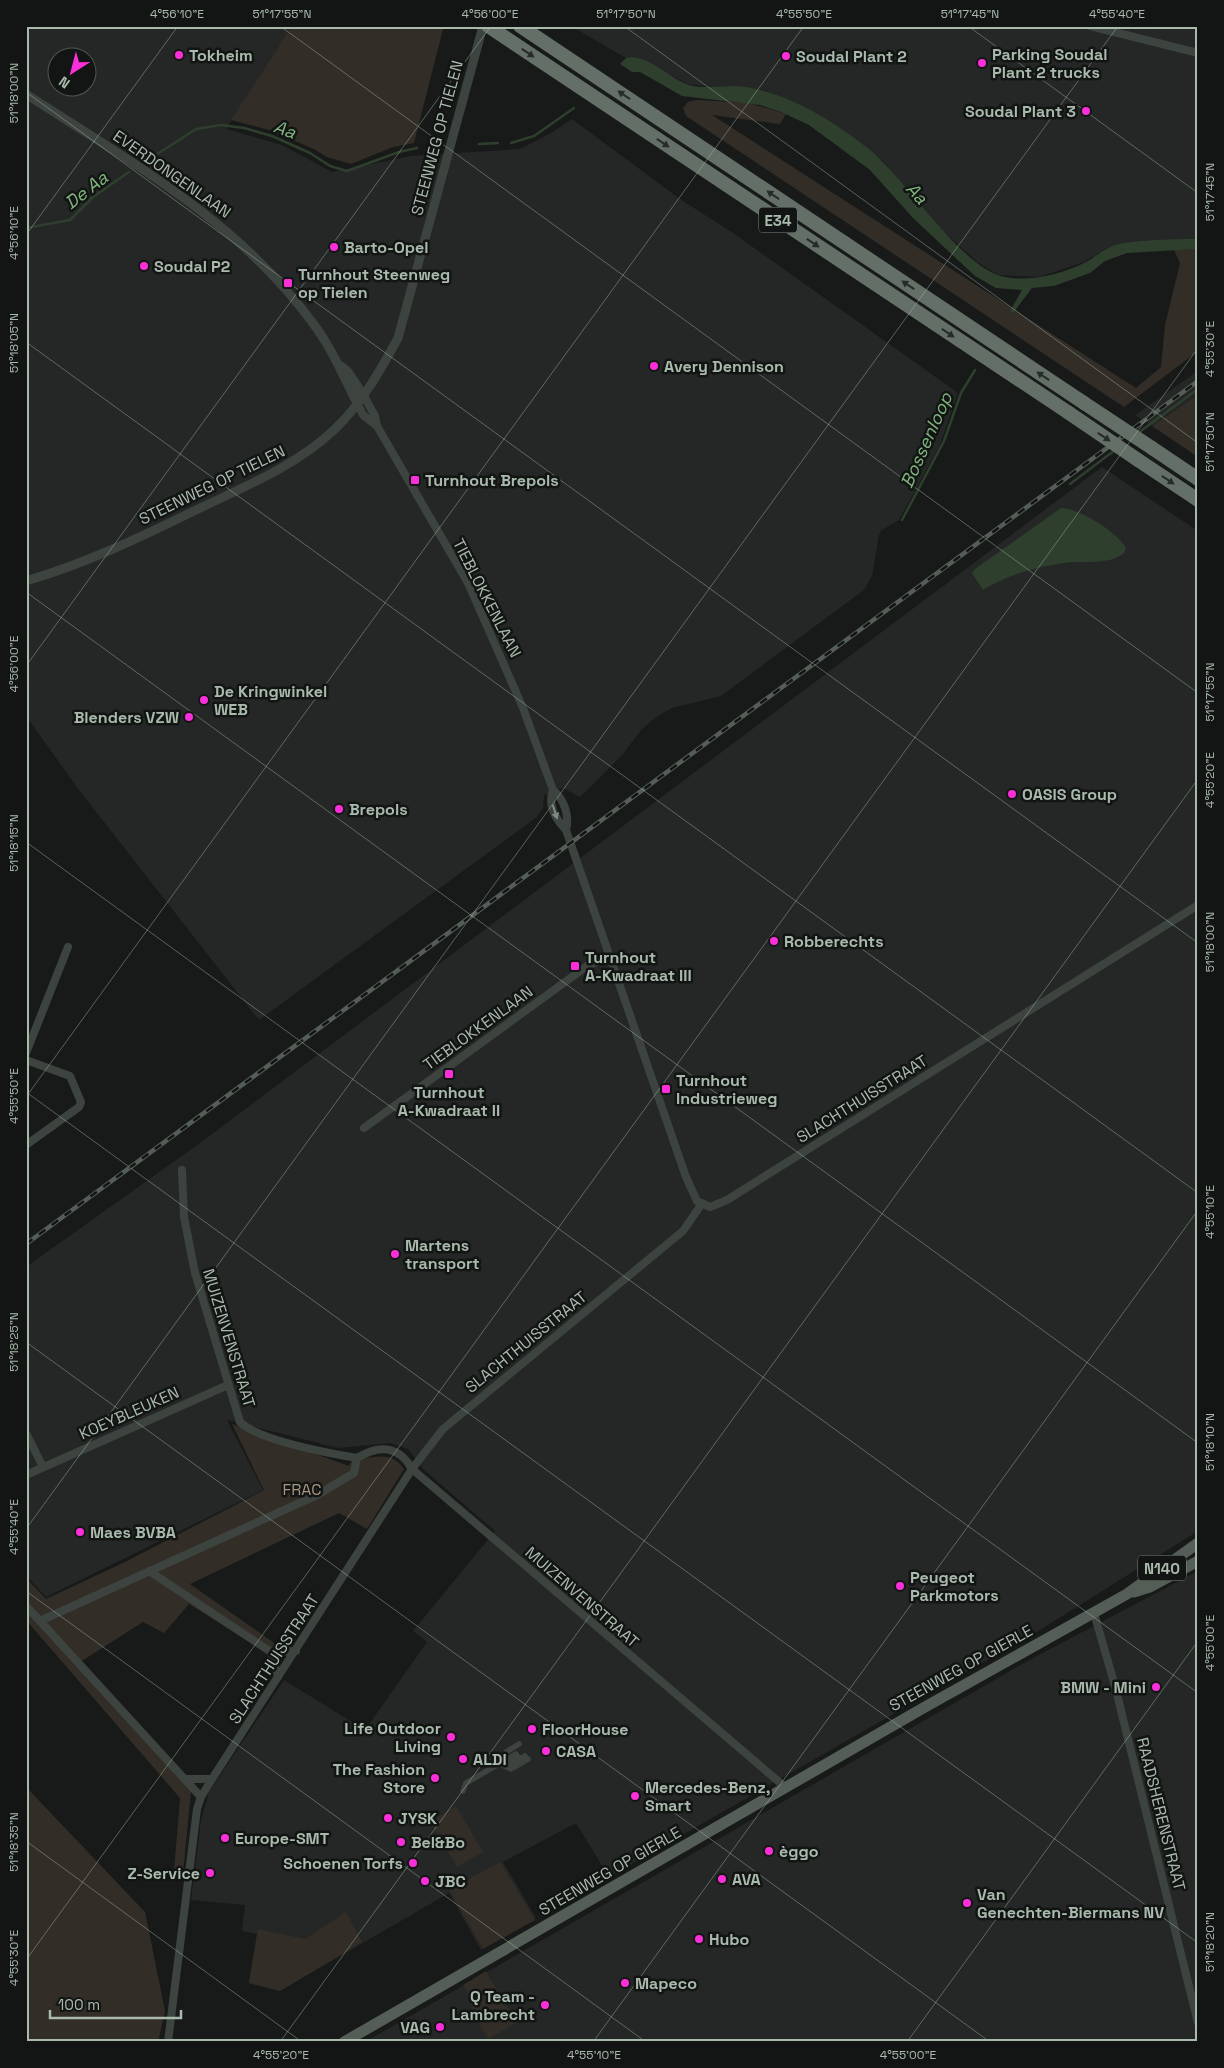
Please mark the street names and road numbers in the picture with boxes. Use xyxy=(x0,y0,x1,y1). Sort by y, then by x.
street label: STEENWEG OP TIELEN xyxy=(406,58,468,218)
street label: EVERDONGENLAAN xyxy=(109,125,235,223)
road number: E34 xyxy=(759,208,797,232)
street label: STEENWEG OP TIELEN xyxy=(136,441,288,529)
street label: TIEBLOKKENLAAN xyxy=(448,535,526,661)
street label: TIEBLOKKENLAAN xyxy=(419,981,537,1075)
street label: SLACHTHUISSTRAAT xyxy=(793,1050,931,1148)
street label: MUIZENVENSTRAAT xyxy=(198,1266,260,1410)
street label: SLACHTHUISSTRAAT xyxy=(461,1286,591,1398)
street label: KOEYBLEUKEN xyxy=(76,1382,182,1444)
street label: MUIZENVENSTRAAT xyxy=(521,1542,643,1652)
road number: N140 xyxy=(1138,1556,1186,1580)
street label: SLACHTHUISSTRAAT xyxy=(224,1590,324,1728)
street label: STEENWEG OP GIERLE xyxy=(886,1620,1036,1716)
street label: RAADSHERENSTRAAT xyxy=(1132,1735,1190,1893)
street label: STEENWEG OP GIERLE xyxy=(535,1822,685,1920)

